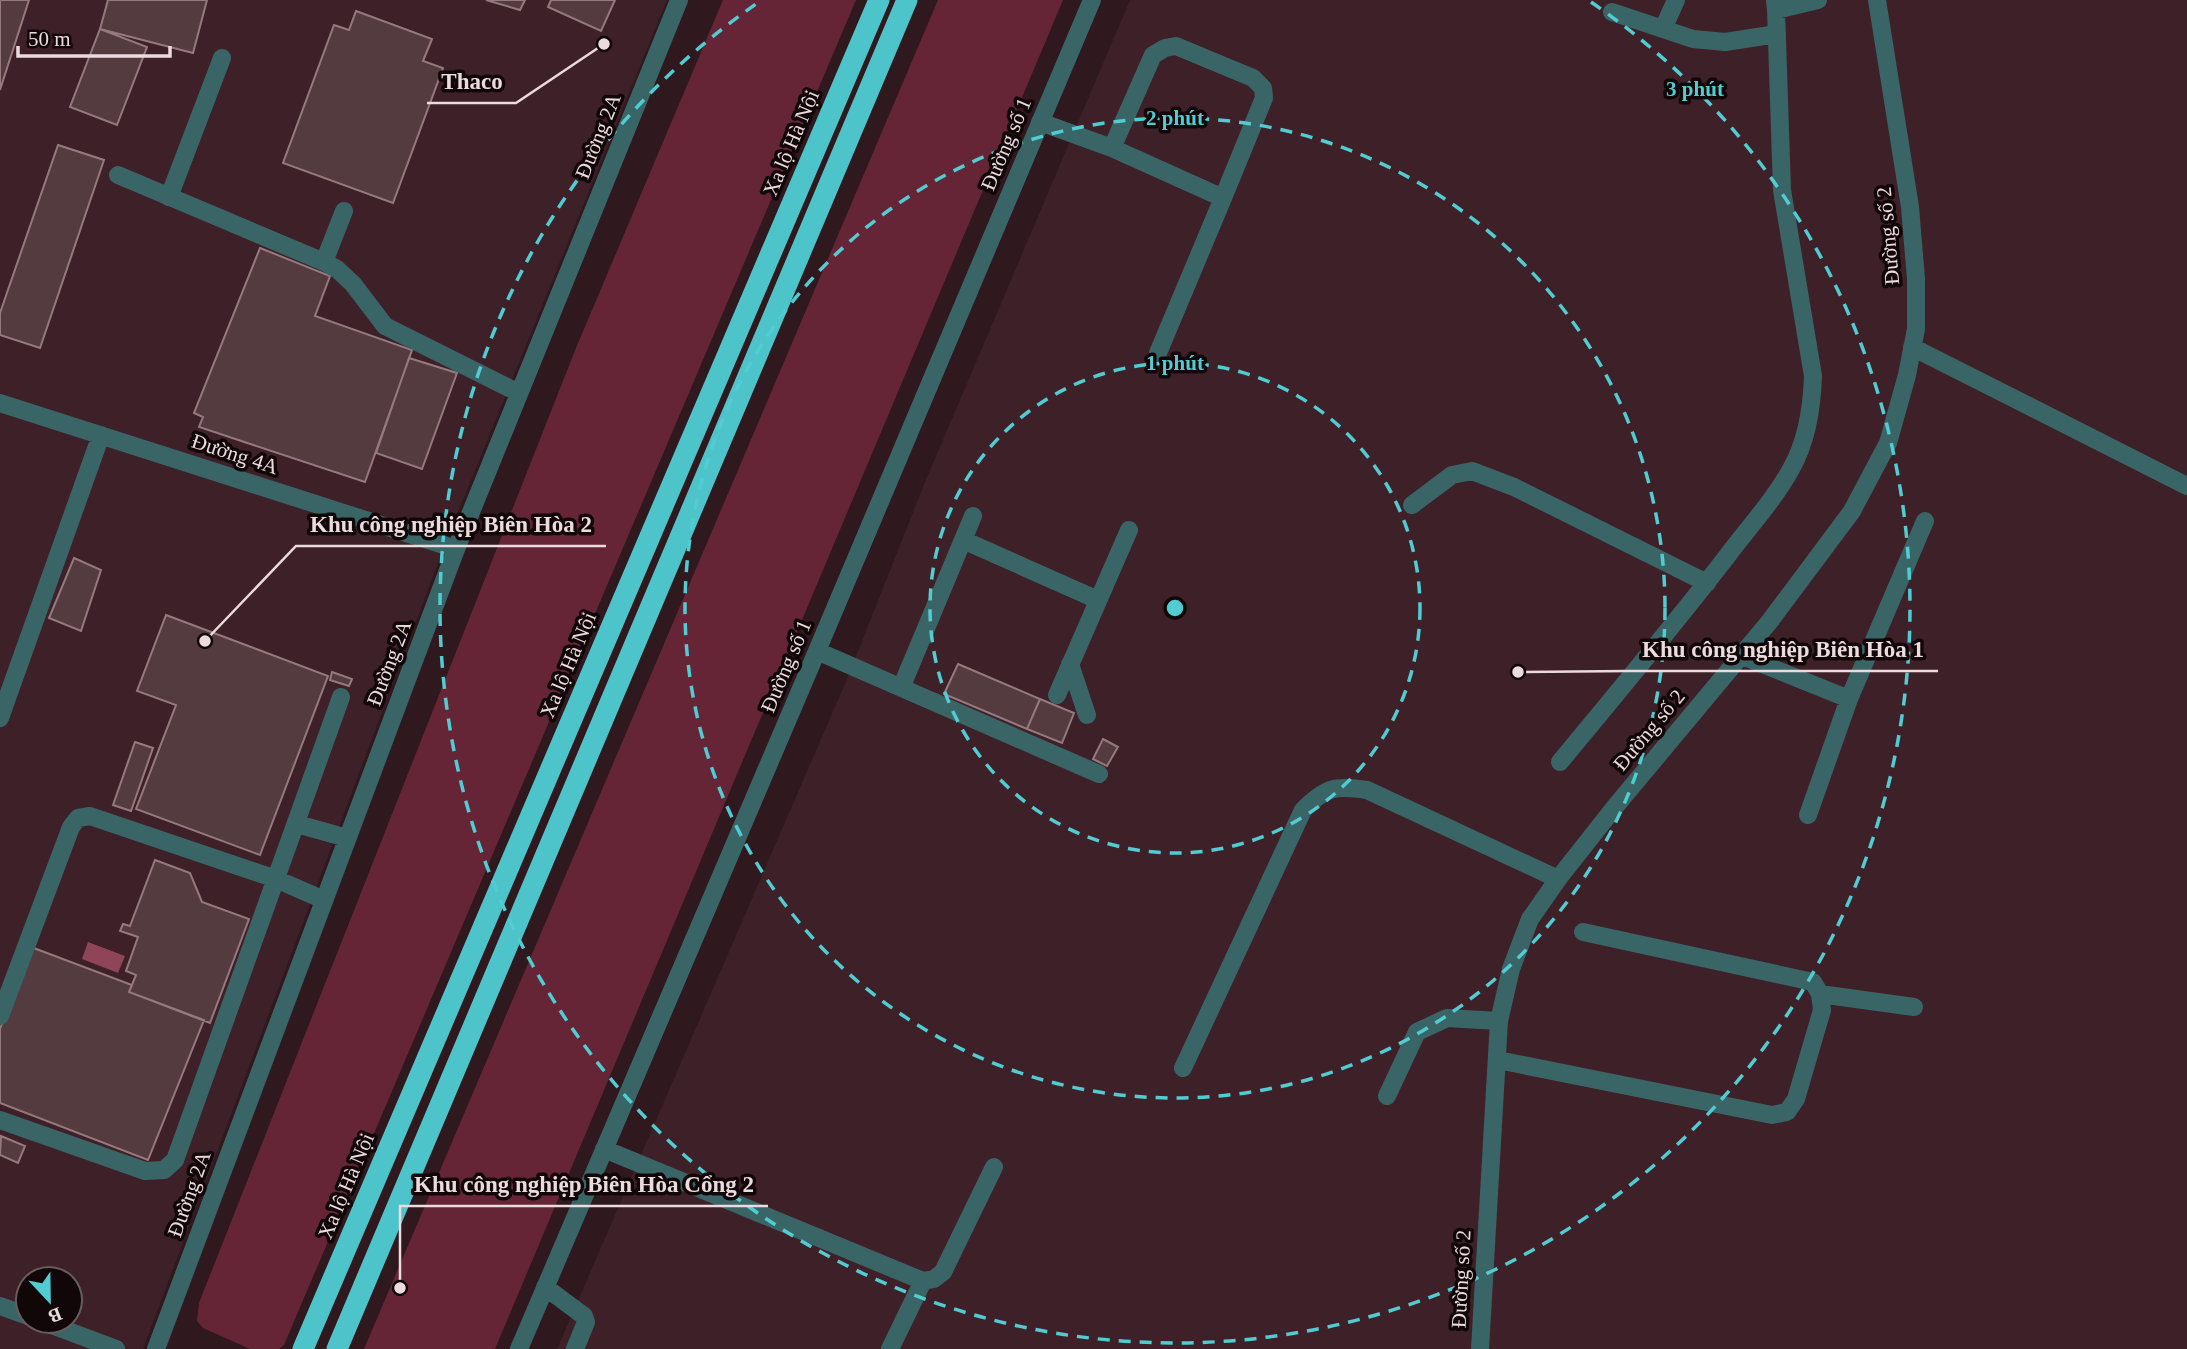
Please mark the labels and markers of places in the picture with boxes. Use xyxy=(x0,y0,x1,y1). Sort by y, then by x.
callout: Thaco xyxy=(427,59,516,103)
callout: Khu công nghiệp Biên Hòa 2 xyxy=(296,502,606,546)
centre of rings xyxy=(1163,596,1187,620)
callout: Khu công nghiệp Biên Hòa 1 xyxy=(1628,627,1938,671)
callout: Khu công nghiệp Biên Hòa Cổng 2 xyxy=(400,1162,768,1206)

